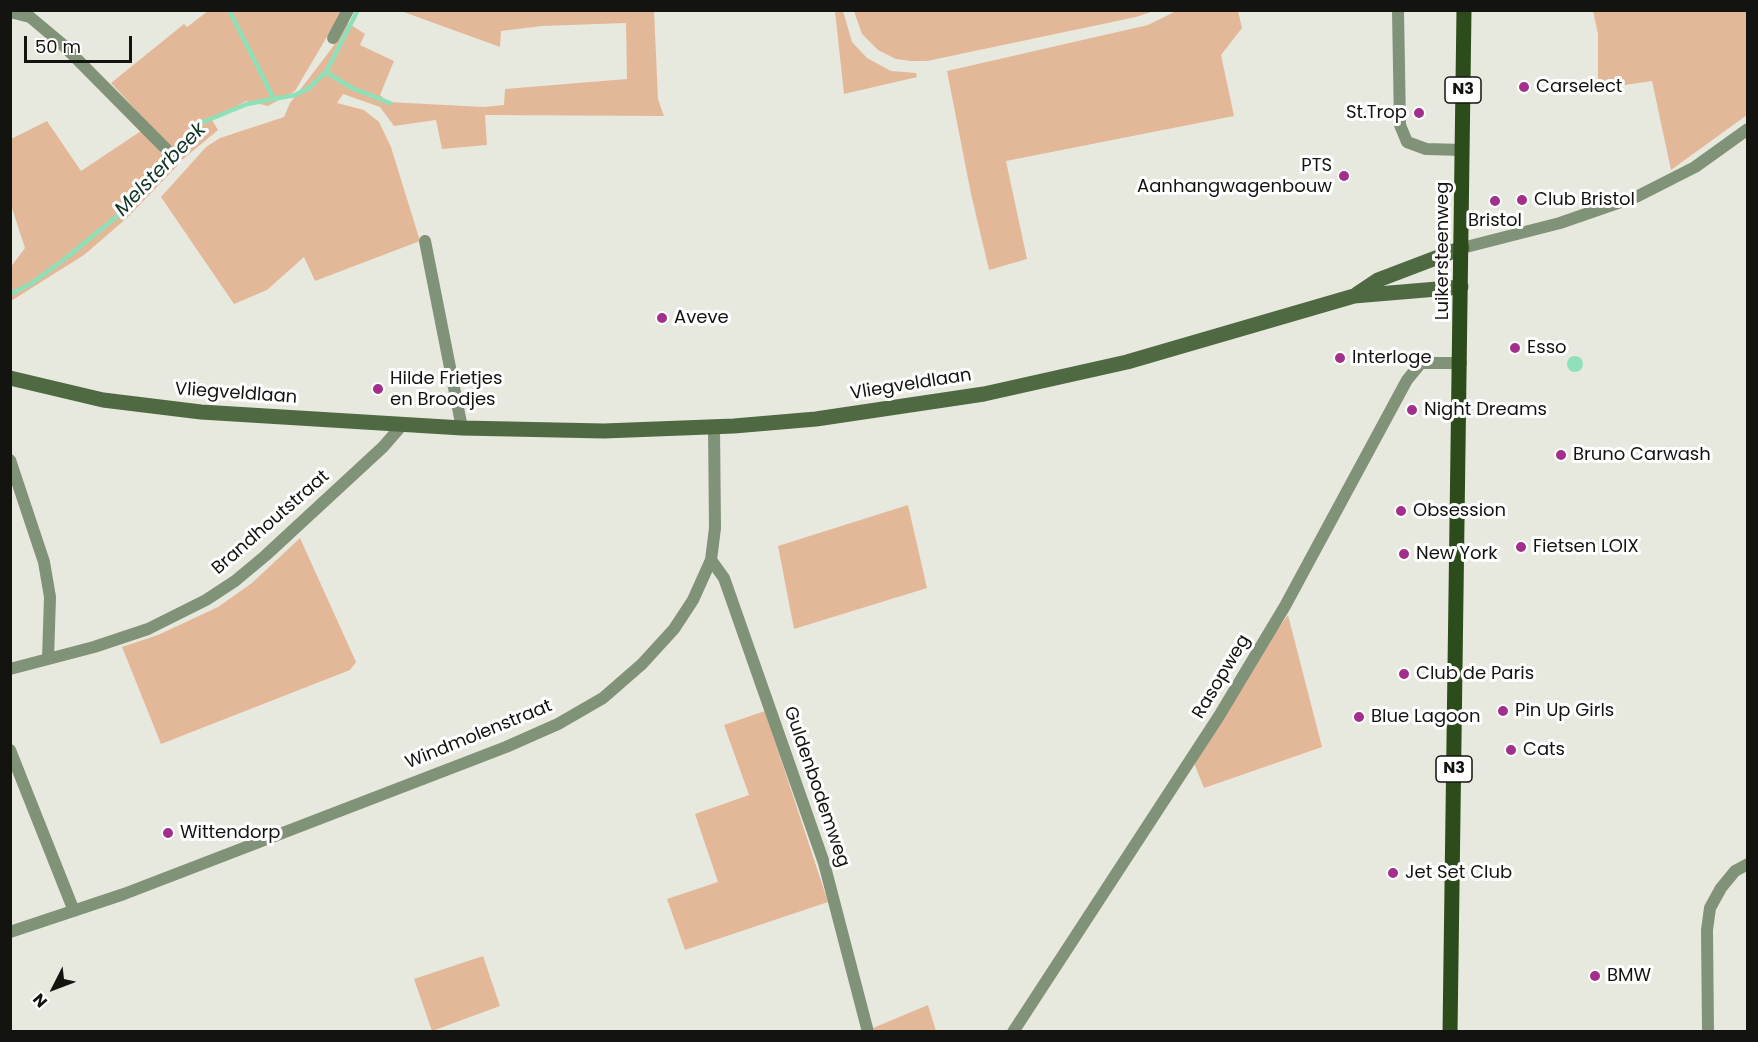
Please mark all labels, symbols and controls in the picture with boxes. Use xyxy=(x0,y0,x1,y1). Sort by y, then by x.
scale bar xyxy=(27,24,135,62)
text: 50 m xyxy=(35,34,81,59)
place label: Carselect xyxy=(1536,76,1622,98)
road number: N3 xyxy=(1445,77,1481,103)
marker: Carselect xyxy=(1517,80,1531,94)
place label: St.Trop xyxy=(1346,102,1407,124)
marker: St.Trop xyxy=(1412,106,1426,120)
water label: Melsterbeek xyxy=(110,118,212,222)
place label: PTS Aanhangwagenbouw xyxy=(1137,155,1332,198)
marker: PTS Aanhangwagenbouw xyxy=(1337,169,1351,183)
street label: Luikersteenweg xyxy=(1432,182,1454,320)
place label: Club Bristol xyxy=(1534,189,1635,211)
marker: Club Bristol xyxy=(1515,193,1529,207)
marker: Bristol xyxy=(1488,194,1502,208)
place label: Bristol xyxy=(1468,210,1522,232)
place label: Aveve xyxy=(674,307,729,329)
marker: Aveve xyxy=(655,311,669,325)
place label: Esso xyxy=(1527,337,1567,359)
marker: Esso xyxy=(1508,341,1522,355)
place label: Interloge xyxy=(1352,347,1432,369)
marker: Interloge xyxy=(1333,351,1347,365)
street label: Vliegveldlaan xyxy=(849,365,973,405)
place label: Hilde Frietjes en Broodjes xyxy=(390,368,502,410)
street label: Vliegveldlaan xyxy=(174,379,298,409)
marker: Hilde Frietjes en Broodjes xyxy=(371,382,385,396)
place label: Night Dreams xyxy=(1424,399,1547,421)
marker: Night Dreams xyxy=(1405,403,1419,417)
place label: Bruno Carwash xyxy=(1573,444,1711,466)
marker: Bruno Carwash xyxy=(1554,448,1568,462)
street label: Brandhoutstraat xyxy=(208,466,334,580)
place label: Obsession xyxy=(1413,500,1506,522)
marker: Obsession xyxy=(1394,504,1408,518)
place label: Fietsen LOIX xyxy=(1533,536,1639,558)
marker: Fietsen LOIX xyxy=(1514,540,1528,554)
place label: New York xyxy=(1416,543,1497,565)
marker: New York xyxy=(1397,547,1411,561)
street label: Rasopweg xyxy=(1188,631,1256,723)
place label: Club de Paris xyxy=(1416,663,1534,685)
marker: Club de Paris xyxy=(1397,667,1411,681)
street label: Windmolenstraat xyxy=(402,696,556,774)
place label: Pin Up Girls xyxy=(1515,700,1614,722)
street label: Guldenbodemweg xyxy=(778,704,854,870)
marker: Pin Up Girls xyxy=(1496,704,1510,718)
place label: Blue Lagoon xyxy=(1371,706,1481,728)
marker: Blue Lagoon xyxy=(1352,710,1366,724)
place label: Cats xyxy=(1523,739,1565,761)
marker: Cats xyxy=(1504,743,1518,757)
road number: N3 xyxy=(1436,756,1472,782)
place label: Wittendorp xyxy=(180,822,280,844)
marker: Wittendorp xyxy=(161,826,175,840)
place label: Jet Set Club xyxy=(1405,862,1512,884)
marker: Jet Set Club xyxy=(1386,866,1400,880)
north arrow xyxy=(24,958,84,1018)
place label: BMW xyxy=(1607,965,1651,987)
marker: BMW xyxy=(1588,969,1602,983)
text: N xyxy=(28,988,53,1013)

